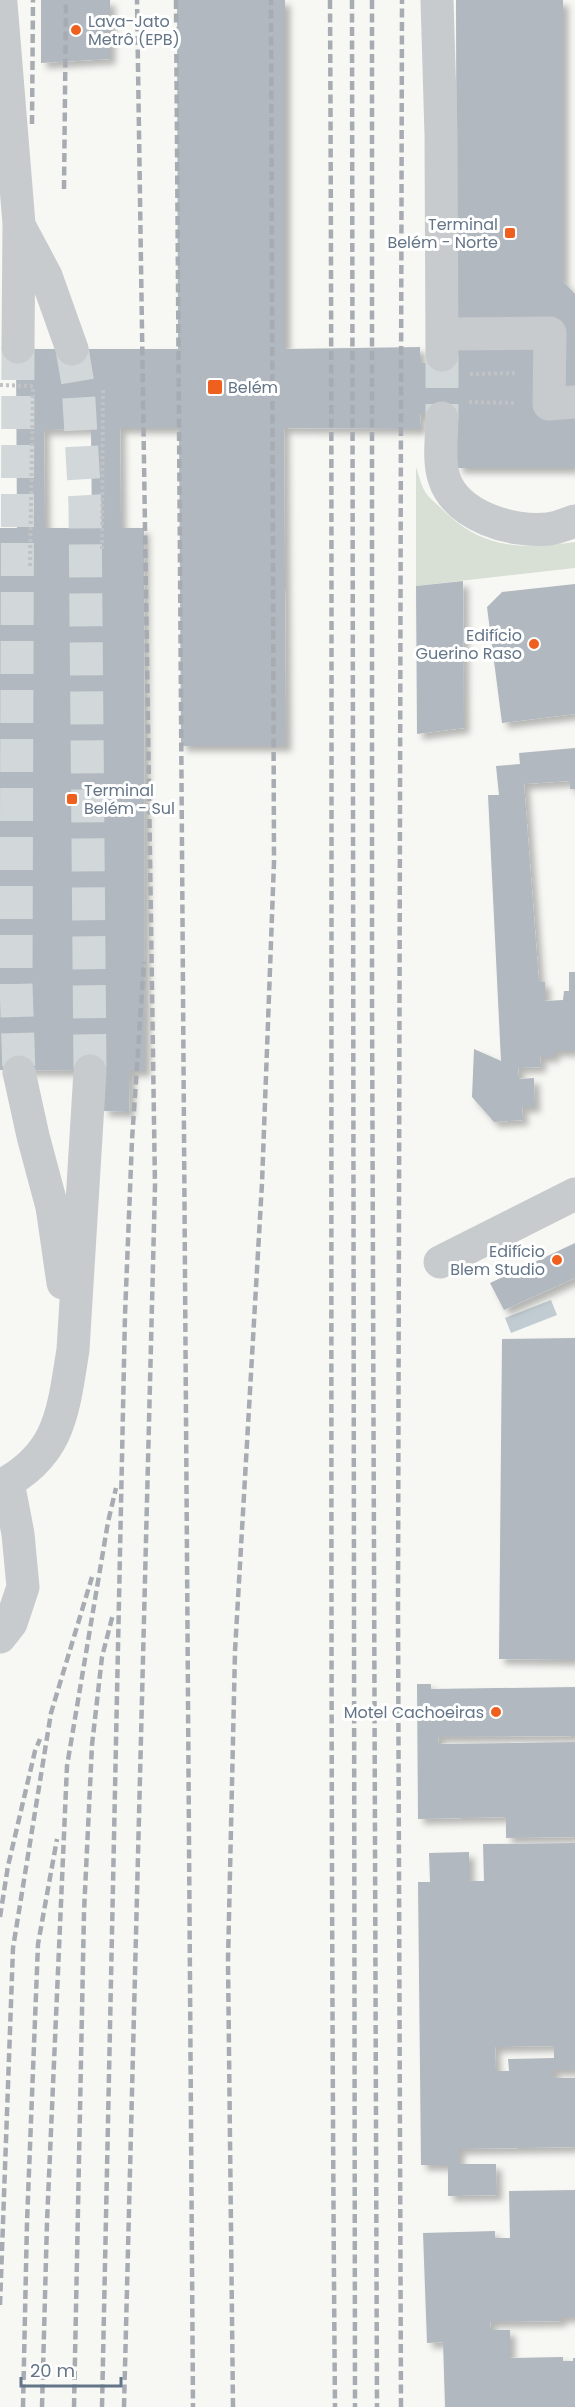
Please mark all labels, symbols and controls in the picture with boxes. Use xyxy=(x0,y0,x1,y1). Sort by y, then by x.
place label: Lava-Jato Metrô (EPB) xyxy=(88,10,180,51)
marker: Lava-Jato Metrô (EPB) xyxy=(69,23,83,37)
place label: Terminal Belém - Norte xyxy=(387,213,498,254)
marker: Terminal Belém - Norte xyxy=(503,226,517,240)
place label: Belém xyxy=(228,376,278,399)
marker: Belém xyxy=(206,378,224,396)
place label: Edifício Guerino Raso xyxy=(416,624,522,665)
marker: Edifício Guerino Raso xyxy=(527,637,541,651)
place label: Terminal Belém - Sul xyxy=(84,779,175,820)
marker: Terminal Belém - Sul xyxy=(65,792,79,806)
place label: Edifício Blem Studio xyxy=(450,1240,545,1281)
marker: Edifício Blem Studio xyxy=(550,1253,564,1267)
place label: Motel Cachoeiras xyxy=(344,1701,484,1724)
marker: Motel Cachoeiras xyxy=(489,1705,503,1719)
scale bar xyxy=(21,2350,122,2388)
text: 20 m xyxy=(30,2358,75,2383)

